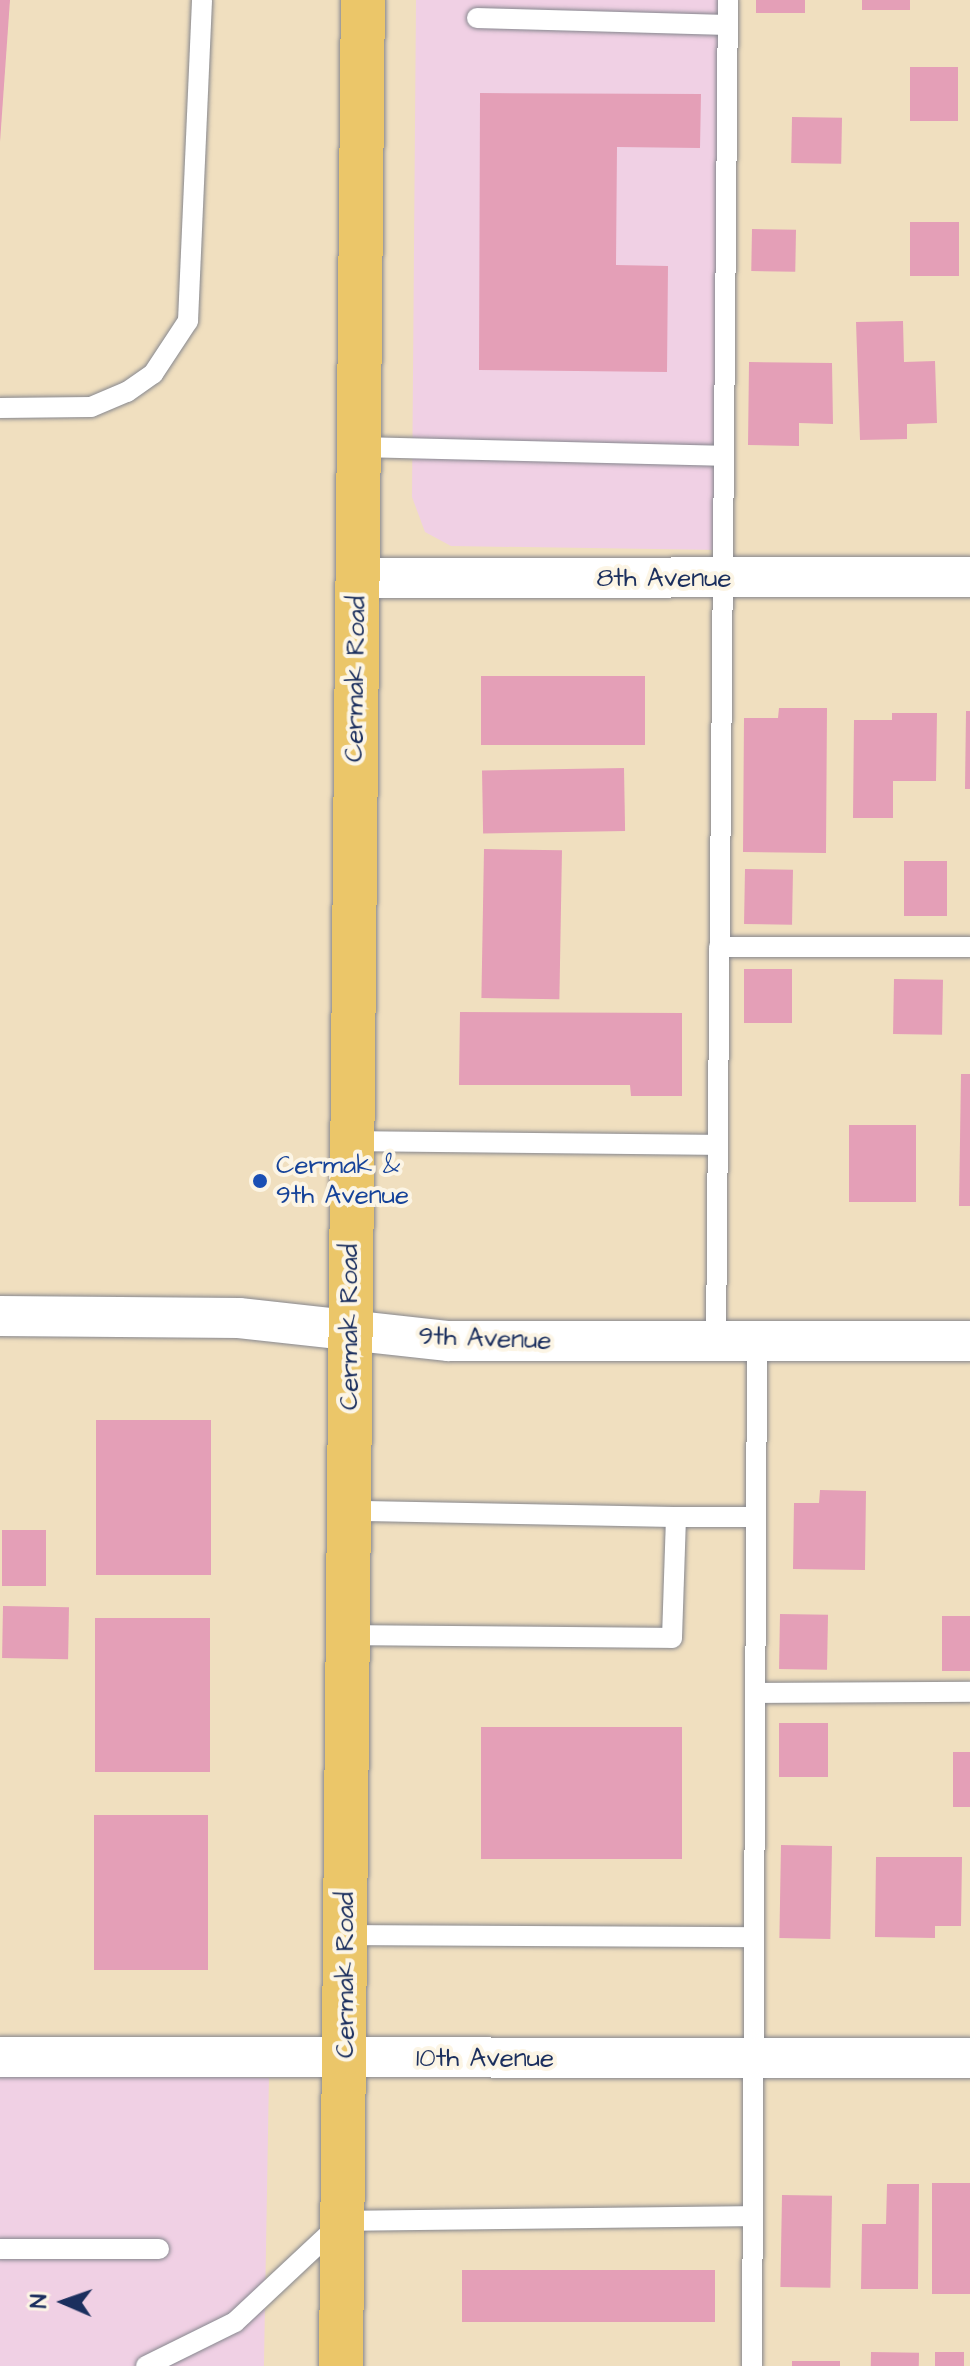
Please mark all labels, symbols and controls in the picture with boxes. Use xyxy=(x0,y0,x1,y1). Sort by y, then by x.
street label: 8th Avenue xyxy=(596,563,732,595)
street label: Cermak Road xyxy=(339,596,373,762)
place label: Cermak & 9th Avenue xyxy=(276,1150,409,1212)
marker: Cermak & 9th Avenue xyxy=(251,1172,269,1190)
street label: Cermak Road xyxy=(334,1244,366,1410)
street label: 9th Avenue xyxy=(418,1321,552,1357)
street label: Cermak Road xyxy=(330,1892,362,2058)
street label: 10th Avenue xyxy=(416,2043,554,2075)
north arrow xyxy=(24,2262,104,2342)
text: N xyxy=(24,2294,55,2309)

